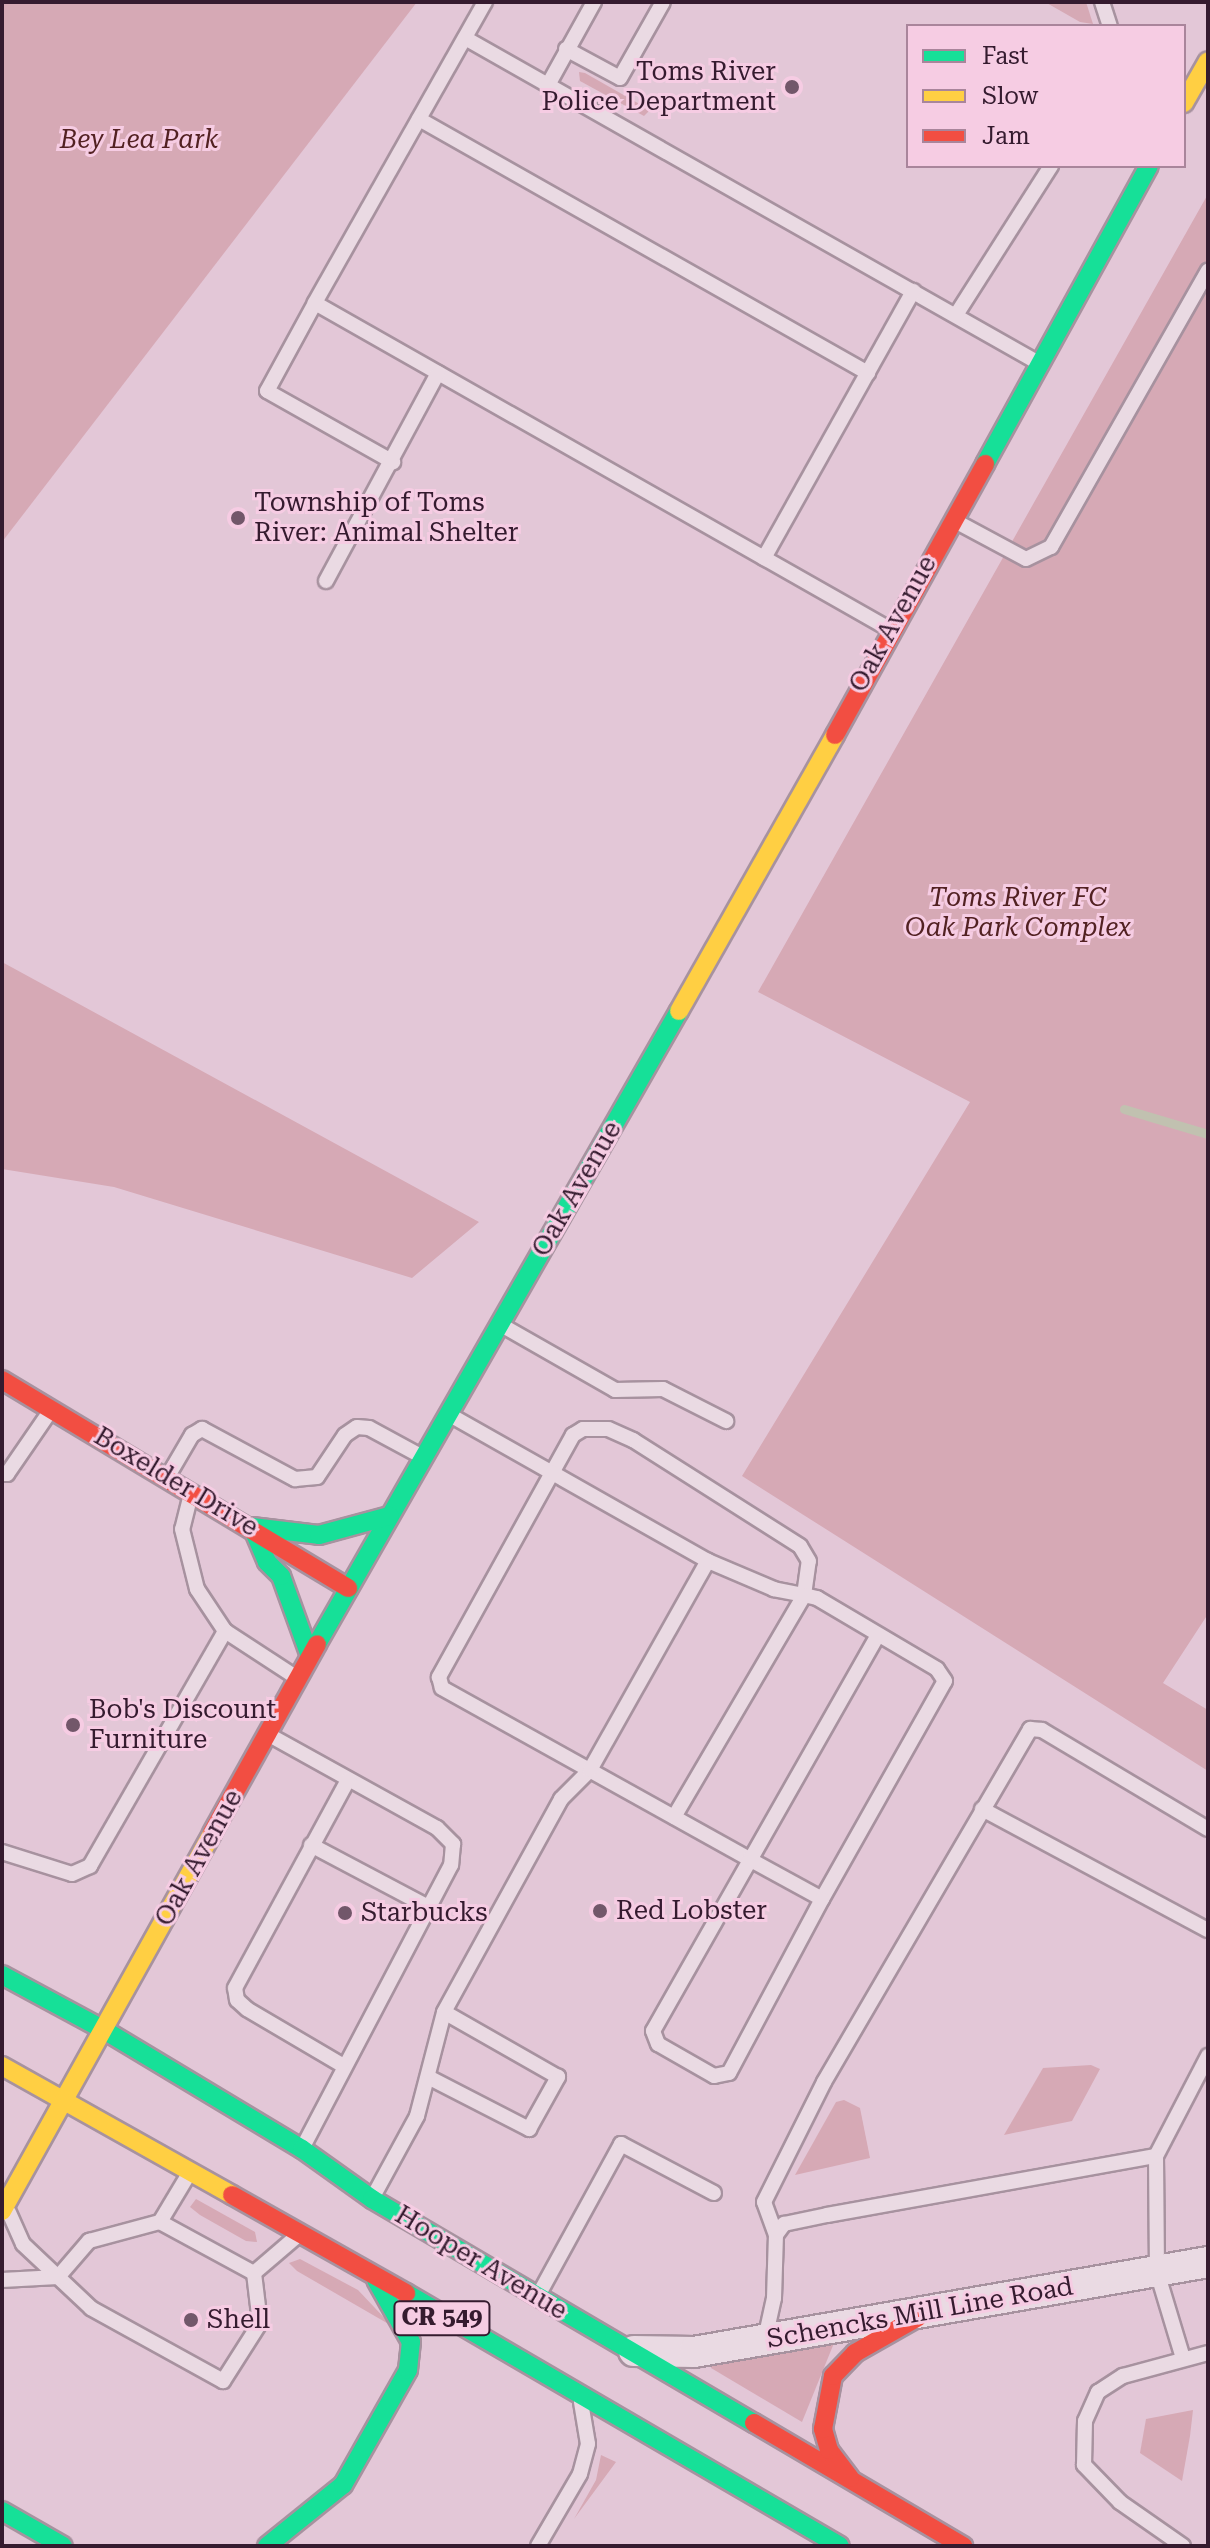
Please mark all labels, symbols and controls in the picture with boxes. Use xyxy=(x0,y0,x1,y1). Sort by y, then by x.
legend xyxy=(906,24,1186,168)
text: Fast xyxy=(982,42,1029,70)
place label: Toms River Police Department xyxy=(542,56,776,118)
marker: Toms River Police Department xyxy=(783,78,801,96)
text: Slow xyxy=(982,82,1038,110)
text: Jam xyxy=(982,122,1030,150)
park label: Bey Lea Park xyxy=(60,124,218,156)
place label: Township of Toms River: Animal Shelter xyxy=(254,487,518,548)
marker: Township of Toms River: Animal Shelter xyxy=(229,509,247,527)
street label: Oak Avenue xyxy=(843,550,943,698)
park label: Toms River FC Oak Park Complex xyxy=(905,882,1131,944)
street label: Oak Avenue xyxy=(526,1116,628,1262)
street label: Boxelder Drive xyxy=(88,1421,264,1543)
place label: Bob's Discount Furniture xyxy=(89,1694,276,1756)
marker: Bob's Discount Furniture xyxy=(64,1716,82,1734)
street label: Oak Avenue xyxy=(149,1784,249,1932)
place label: Red Lobster xyxy=(616,1895,767,1927)
place label: Starbucks xyxy=(361,1897,488,1929)
marker: Red Lobster xyxy=(591,1902,609,1920)
marker: Starbucks xyxy=(336,1904,354,1922)
street label: Hooper Avenue xyxy=(389,2199,573,2327)
street label: Schencks Mill Line Road xyxy=(765,2271,1075,2355)
road number: CR 549 xyxy=(392,2298,492,2338)
place label: Shell xyxy=(207,2304,270,2336)
marker: Shell xyxy=(182,2311,200,2329)

